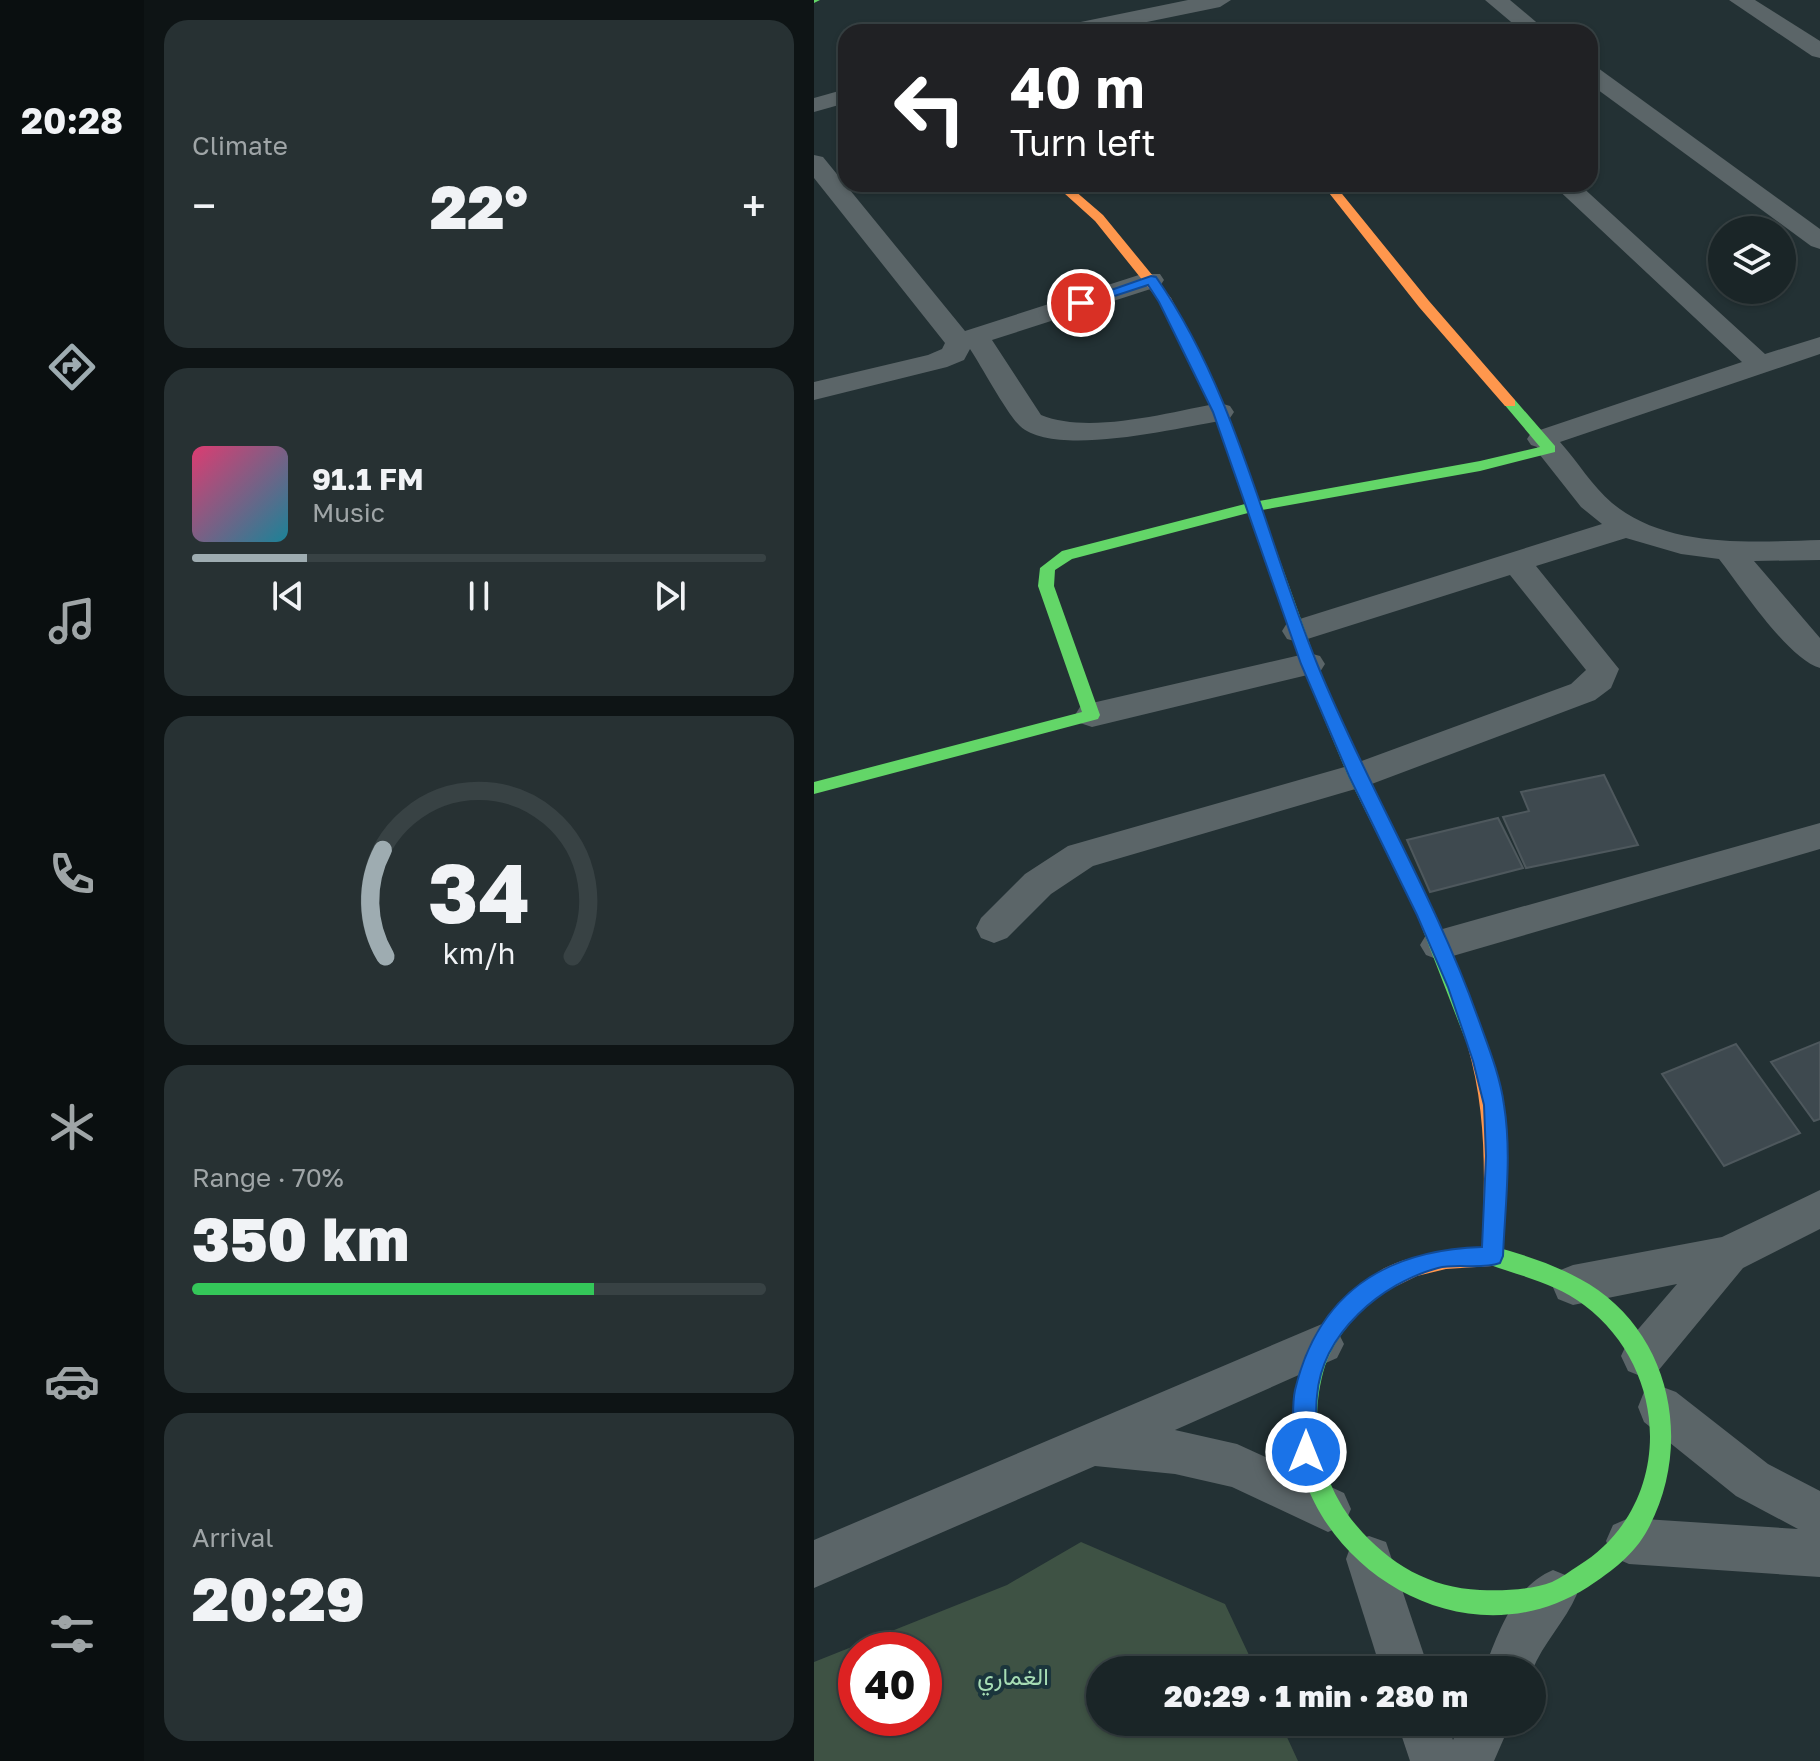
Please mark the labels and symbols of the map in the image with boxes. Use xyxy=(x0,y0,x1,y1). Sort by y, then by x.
pin xyxy=(1047,269,1115,337)
position arrow xyxy=(1264,1410,1348,1494)
speed limit sign: 40 xyxy=(838,1632,942,1736)
park label: الغماري xyxy=(977,1661,1049,1696)

